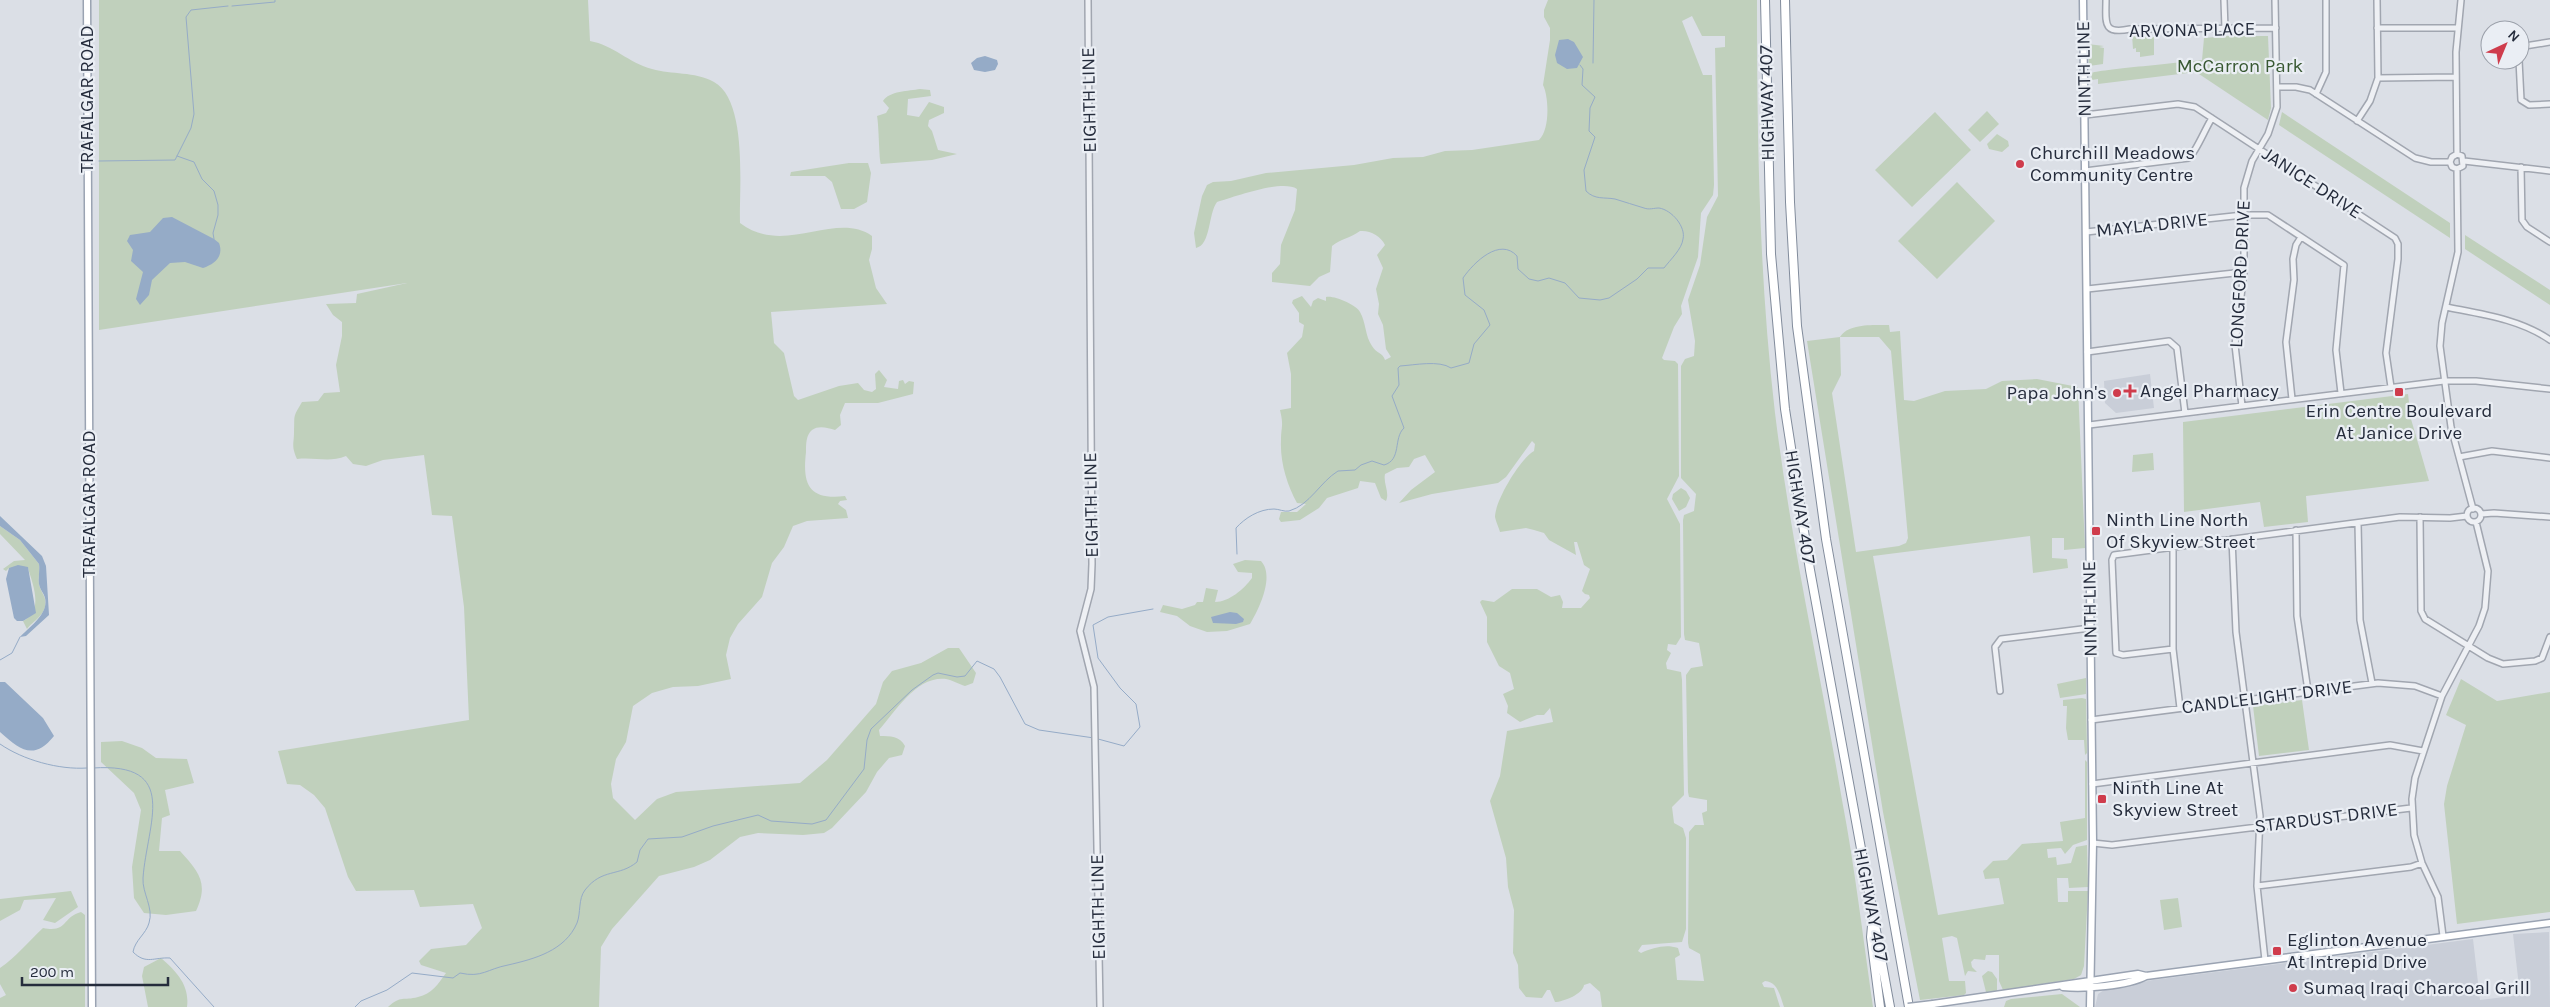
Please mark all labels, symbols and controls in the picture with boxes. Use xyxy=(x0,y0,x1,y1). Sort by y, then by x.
street label: ARVONA PLACE xyxy=(2129,18,2255,42)
north arrow xyxy=(2480,20,2530,70)
street label: NINTH LINE xyxy=(2072,21,2096,117)
street label: TRAFALGAR ROAD xyxy=(76,25,98,173)
text: N xyxy=(2504,26,2523,46)
street label: HIGHWAY 407 xyxy=(1755,45,1779,161)
street label: EIGHTH LINE xyxy=(1077,47,1101,153)
park label: McCarron Park xyxy=(2177,55,2304,77)
place label: Churchill Meadows Community Centre xyxy=(2030,142,2195,186)
street label: JANICE DRIVE xyxy=(2258,143,2366,223)
marker: Churchill Meadows Community Centre xyxy=(2014,158,2026,170)
street label: LONGFORD DRIVE xyxy=(2225,199,2255,349)
street label: MAYLA DRIVE xyxy=(2095,208,2209,242)
place label: Angel Pharmacy xyxy=(2140,380,2279,402)
place label: Papa John's xyxy=(2006,382,2107,404)
marker: Angel Pharmacy xyxy=(2124,385,2136,397)
marker: Erin Centre Boulevard At Janice Drive xyxy=(2393,386,2405,398)
marker: Papa John's xyxy=(2111,387,2123,399)
place label: Erin Centre Boulevard At Janice Drive xyxy=(2305,400,2493,444)
street label: TRAFALGAR ROAD xyxy=(78,430,100,578)
street label: HIGHWAY 407 xyxy=(1780,448,1820,566)
street label: EIGHTH LINE xyxy=(1079,452,1103,558)
place label: Ninth Line North Of Skyview Street xyxy=(2106,509,2255,553)
marker: Ninth Line North Of Skyview Street xyxy=(2090,525,2102,537)
street label: NINTH LINE xyxy=(2078,561,2102,657)
street label: CANDLELIGHT DRIVE xyxy=(2180,676,2354,718)
place label: Ninth Line At Skyview Street xyxy=(2112,777,2238,821)
marker: Ninth Line At Skyview Street xyxy=(2096,793,2108,805)
street label: STARDUST DRIVE xyxy=(2253,798,2399,838)
street label: HIGHWAY 407 xyxy=(1849,846,1893,964)
street label: EIGHTH LINE xyxy=(1086,854,1110,960)
place label: Eglinton Avenue At Intrepid Drive xyxy=(2287,929,2427,973)
marker: Eglinton Avenue At Intrepid Drive xyxy=(2271,945,2283,957)
scale bar xyxy=(22,954,169,986)
text: 200 m xyxy=(30,963,74,981)
place label: Sumaq Iraqi Charcoal Grill xyxy=(2303,977,2530,999)
marker: Sumaq Iraqi Charcoal Grill xyxy=(2287,982,2299,994)

